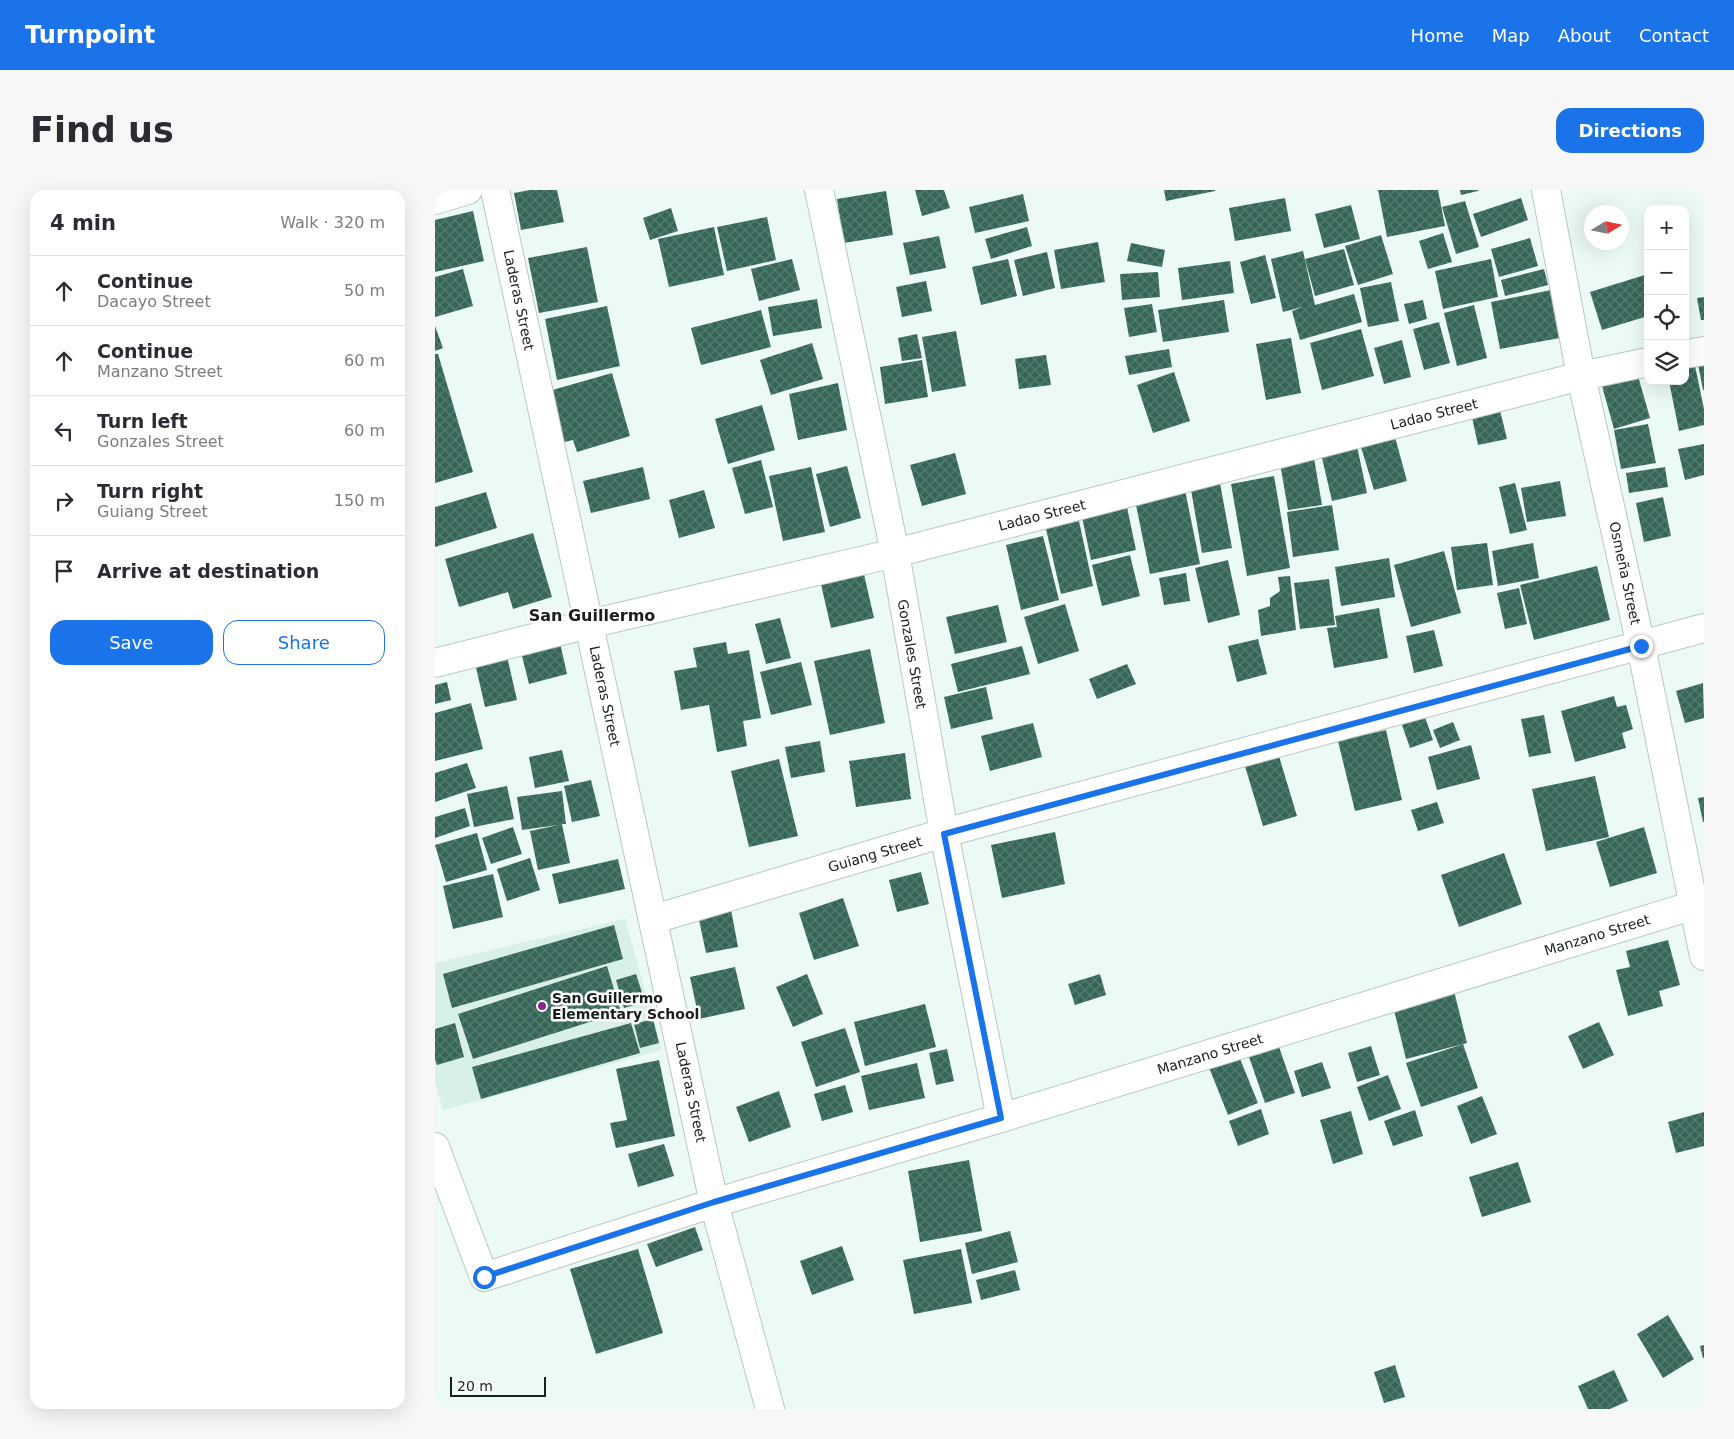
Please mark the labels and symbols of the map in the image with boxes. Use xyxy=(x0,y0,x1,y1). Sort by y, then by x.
north arrow xyxy=(1584,205,1629,250)
street label: Laderas Street xyxy=(501,248,538,352)
street label: Ladao Street xyxy=(1389,395,1480,433)
street label: Ladao Street xyxy=(997,496,1088,534)
street label: Osmeña Street xyxy=(1606,520,1644,627)
street label: Gonzales Street xyxy=(894,598,930,711)
district label: San Guillermo xyxy=(529,606,655,625)
route end xyxy=(1630,635,1653,658)
street label: Laderas Street xyxy=(587,644,624,748)
street label: Guiang Street xyxy=(826,833,924,875)
street label: Manzano Street xyxy=(1542,911,1652,959)
place label: San Guillermo Elementary School xyxy=(552,990,699,1022)
marker: San Guillermo Elementary School xyxy=(536,1000,548,1012)
street label: Manzano Street xyxy=(1155,1030,1265,1078)
street label: Laderas Street xyxy=(673,1040,710,1144)
route start xyxy=(473,1266,496,1289)
scale bar xyxy=(450,1374,546,1397)

